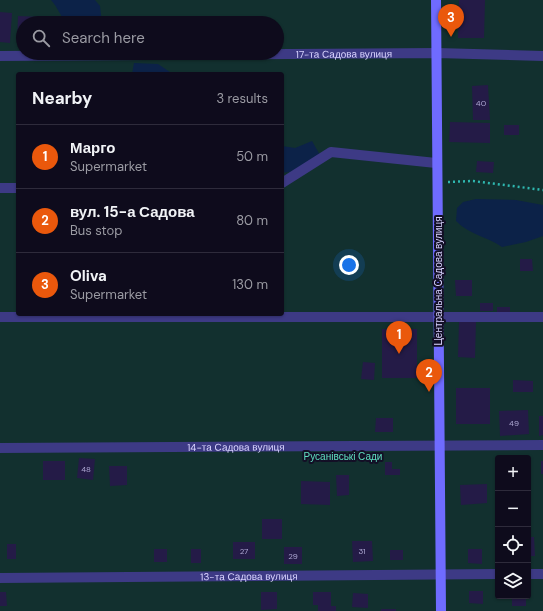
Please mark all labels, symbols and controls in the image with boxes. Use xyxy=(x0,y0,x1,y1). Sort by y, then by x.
pin: 3 xyxy=(438,4,464,37)
search box xyxy=(16,16,284,60)
icon: search xyxy=(30,27,52,49)
text: Search here xyxy=(62,28,145,48)
street label: 17-та Садова вулиця xyxy=(296,47,392,60)
text: Nearby xyxy=(32,87,92,109)
text: 3 results xyxy=(216,90,268,107)
house number: 40 xyxy=(476,98,487,108)
text: Марго xyxy=(70,138,115,158)
text: 1 xyxy=(43,148,47,165)
text: 50 m xyxy=(236,148,268,165)
text: Supermarket xyxy=(70,158,147,175)
text: вул. 15-а Садова xyxy=(70,202,195,222)
text: 2 xyxy=(41,212,49,229)
text: 80 m xyxy=(236,212,268,229)
street label: Центральна Садова вулиця xyxy=(432,216,445,346)
text: Bus stop xyxy=(70,222,122,239)
your location xyxy=(339,255,359,275)
text: Oliva xyxy=(70,266,107,286)
text: 3 xyxy=(41,276,49,293)
text: 130 m xyxy=(232,276,268,293)
text: Supermarket xyxy=(70,286,147,303)
pin: 1 xyxy=(386,321,412,354)
pin: 2 xyxy=(416,359,442,392)
house number: 49 xyxy=(509,418,519,428)
street label: 14-та Садова вулиця xyxy=(187,440,285,453)
park label: Русанівські Сади xyxy=(304,450,382,463)
map controls xyxy=(495,455,531,599)
button: + xyxy=(495,455,531,491)
house number: 48 xyxy=(81,464,91,474)
button: − xyxy=(495,491,531,527)
button: locate xyxy=(495,527,531,563)
house number: 27 xyxy=(240,546,248,556)
house number: 31 xyxy=(358,546,366,556)
house number: 29 xyxy=(288,551,298,561)
button: layers xyxy=(495,563,531,599)
street label: 13-та Садова вулиця xyxy=(200,569,298,583)

